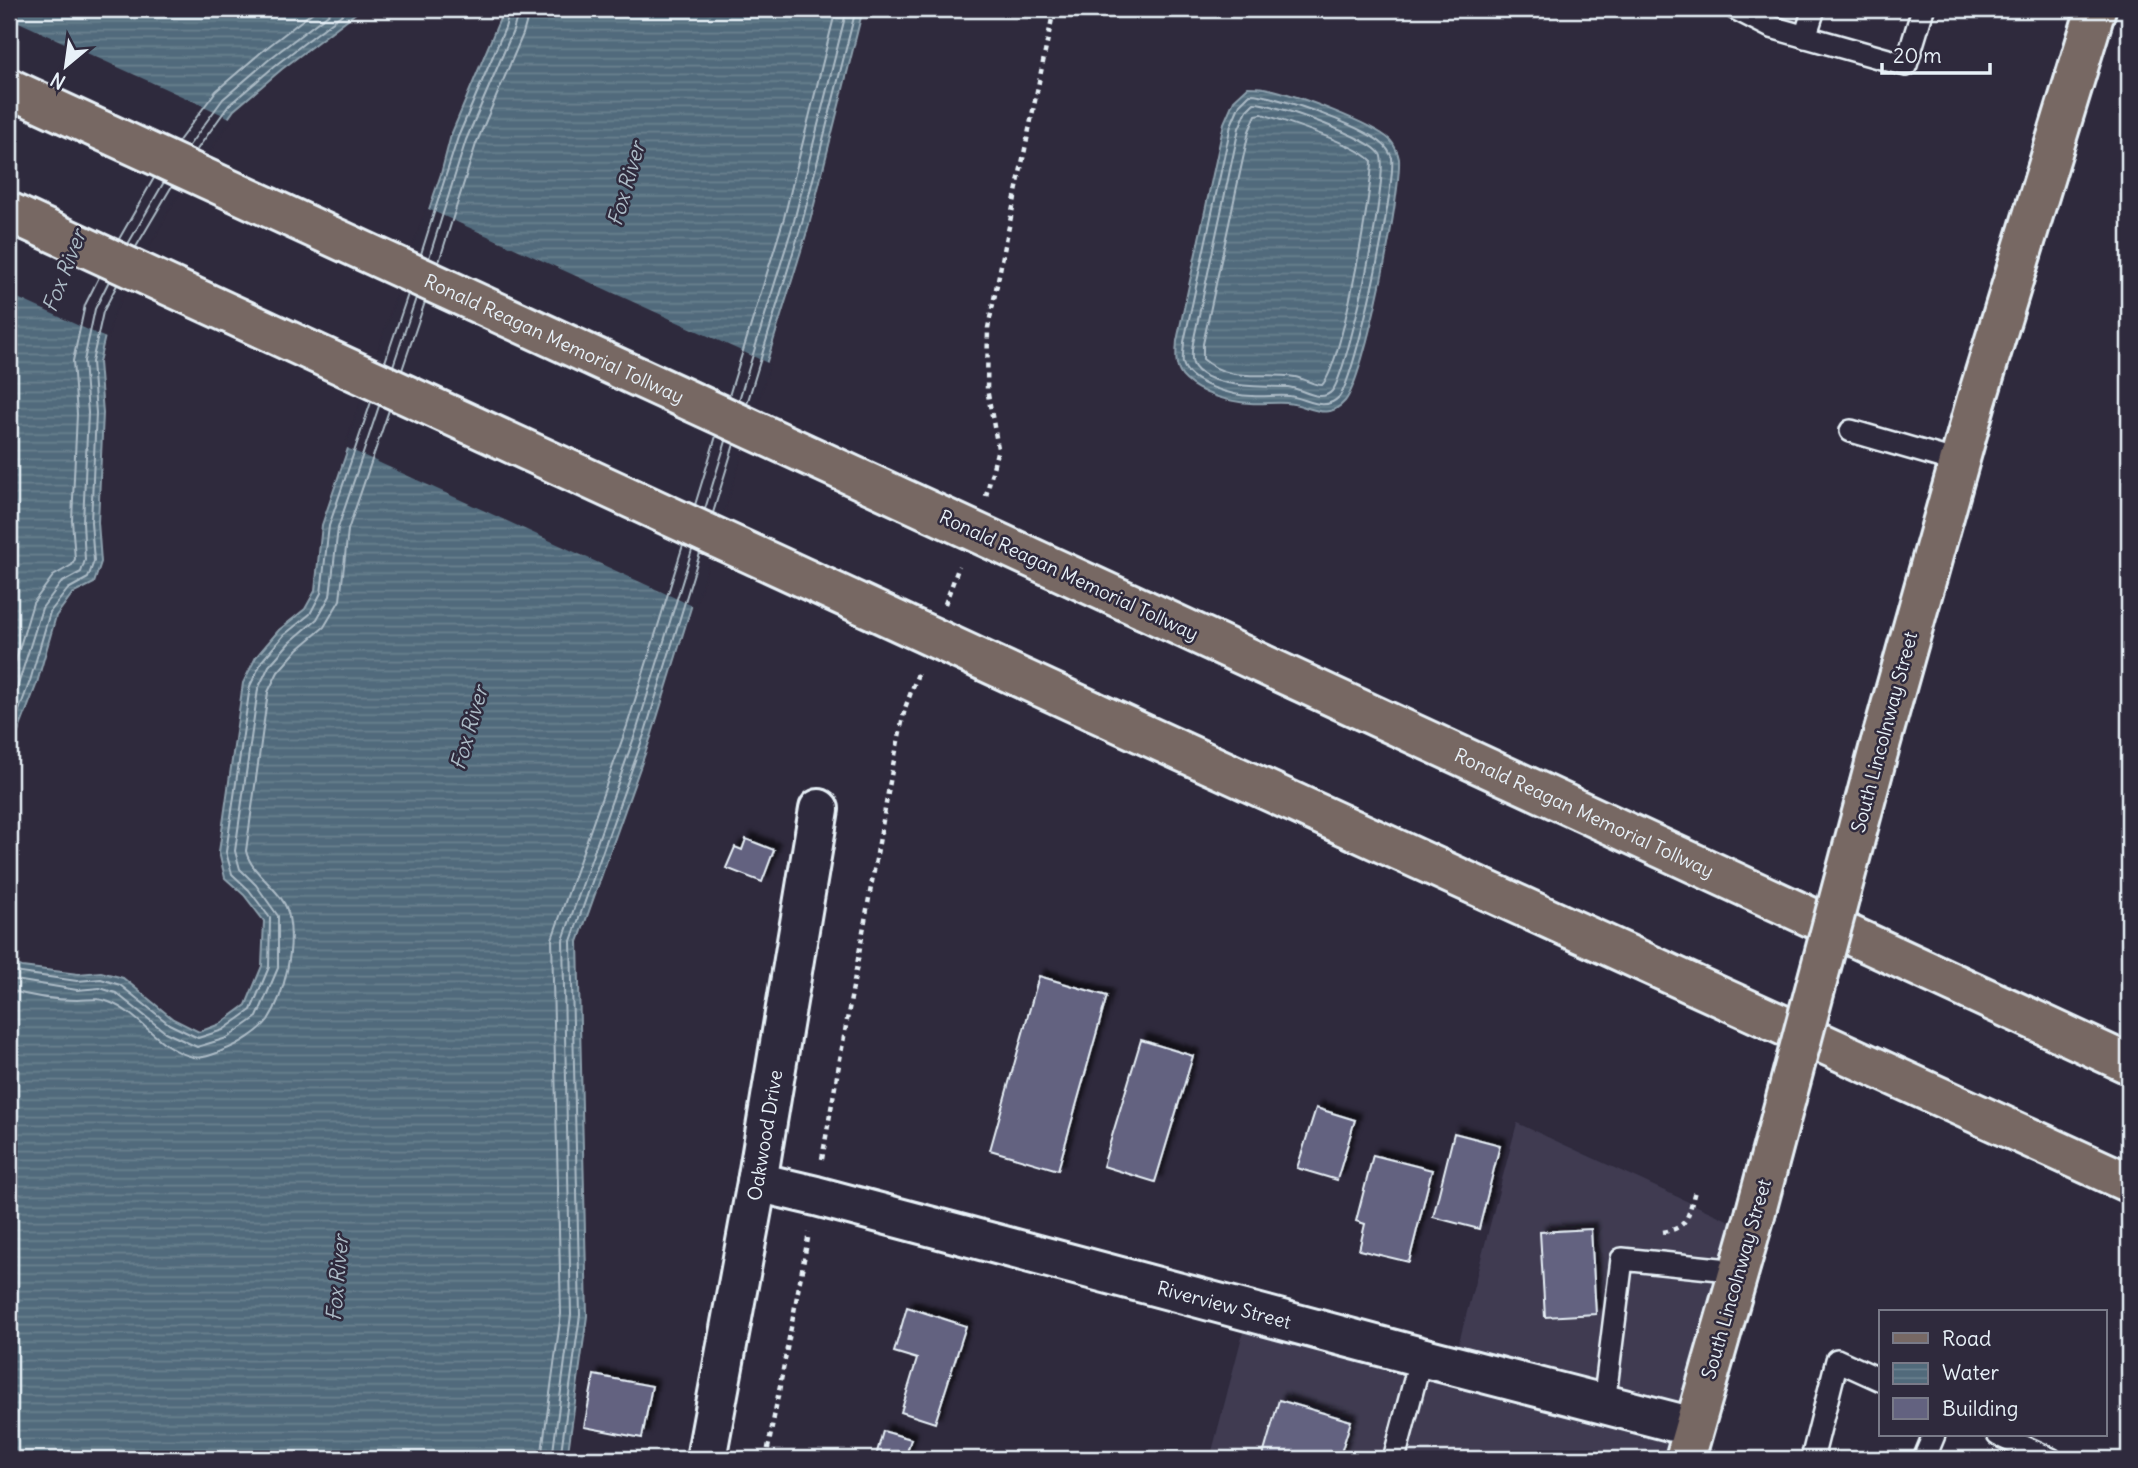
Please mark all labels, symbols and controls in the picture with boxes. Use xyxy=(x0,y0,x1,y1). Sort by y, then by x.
north arrow xyxy=(32,32,102,102)
scale bar xyxy=(1882,32,1991,76)
text: 20 m xyxy=(1893,42,1942,69)
text: N xyxy=(46,67,69,95)
water label: Fox River xyxy=(601,137,651,229)
water label: Fox River xyxy=(36,224,93,316)
street label: Ronald Reagan Memorial Tollway xyxy=(421,268,688,409)
street label: Ronald Reagan Memorial Tollway xyxy=(936,504,1202,646)
street label: South Lincolnway Street xyxy=(1846,629,1922,835)
water label: Fox River xyxy=(444,681,494,773)
street label: Ronald Reagan Memorial Tollway xyxy=(1451,742,1718,883)
street label: Oakwood Drive xyxy=(742,1068,787,1203)
street label: South Lincolnway Street xyxy=(1696,1176,1776,1382)
water label: Fox River xyxy=(320,1232,354,1322)
street label: Riverview Street xyxy=(1155,1275,1294,1334)
legend xyxy=(1879,1310,2106,1436)
text: Road xyxy=(1942,1325,1991,1352)
text: Water xyxy=(1942,1359,2000,1386)
text: Building xyxy=(1942,1395,2018,1422)

